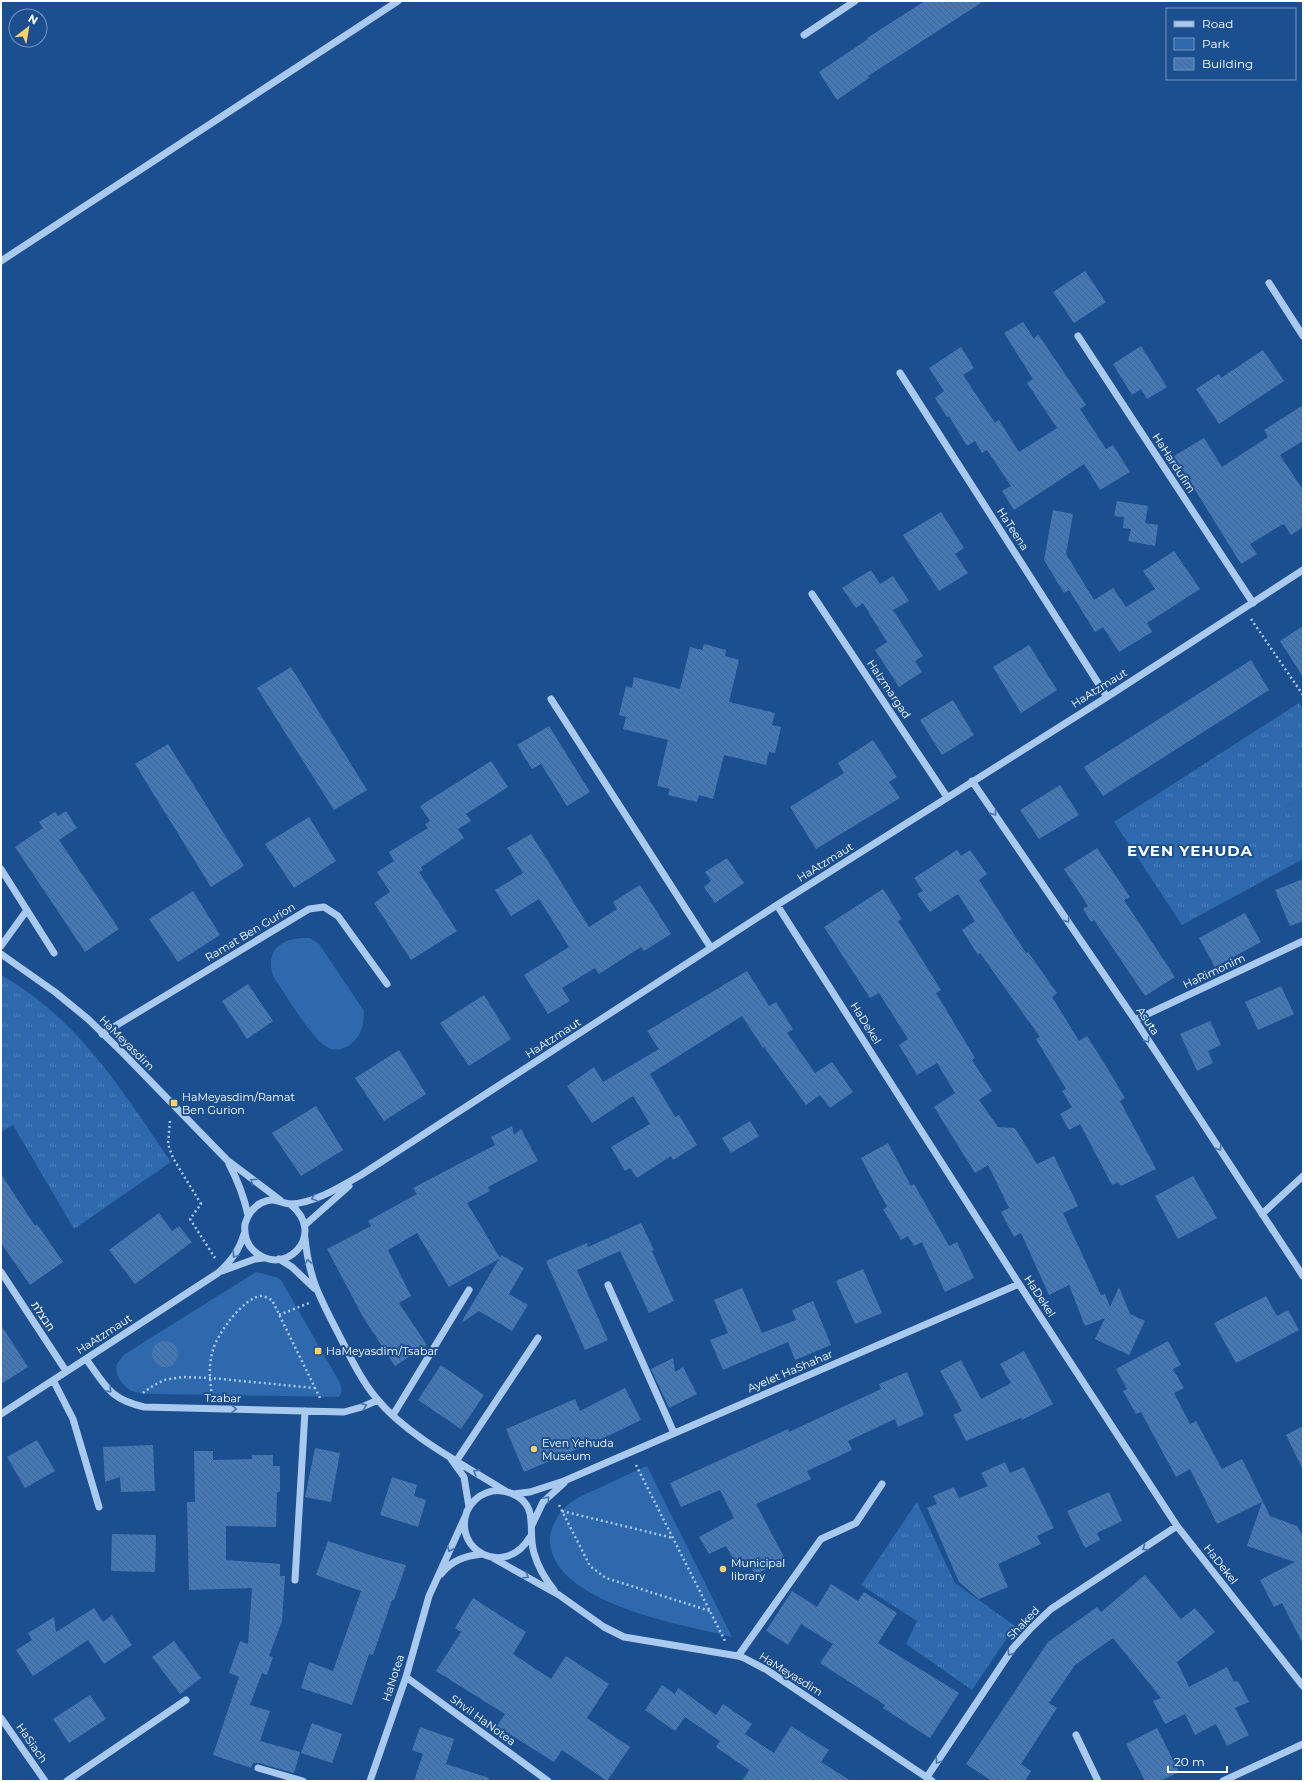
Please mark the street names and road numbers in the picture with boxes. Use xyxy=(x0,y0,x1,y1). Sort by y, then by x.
street label: HaHardufim xyxy=(1150,431,1198,495)
street label: HaTeena xyxy=(994,505,1032,553)
street label: HaIzmargad xyxy=(864,657,914,721)
street label: HaAtzmaut xyxy=(1068,665,1130,711)
street label: HaAtzmaut xyxy=(794,839,856,885)
street label: Ramat Ben Gurion xyxy=(202,900,298,964)
street label: HaRimonim xyxy=(1181,951,1247,991)
street label: HaDekel xyxy=(848,999,884,1047)
street label: Asuta xyxy=(1133,1004,1163,1038)
street label: HaMeyasdim xyxy=(97,1013,157,1073)
street label: HaAtzmaut xyxy=(523,1015,584,1061)
street label: HaDekel xyxy=(1021,1272,1059,1320)
street label: חבצלת xyxy=(28,1298,58,1334)
street label: HaAtzmaut xyxy=(74,1311,135,1357)
street label: Ayelet HaShahar xyxy=(745,1347,835,1395)
street label: Tzabar xyxy=(205,1391,241,1405)
street label: HaDekel xyxy=(1201,1541,1241,1587)
street label: Shaked xyxy=(1004,1603,1042,1643)
street label: HaMeyasdim xyxy=(757,1649,825,1699)
street label: HaNotea xyxy=(379,1653,407,1703)
street label: Shvil HaNotea xyxy=(448,1692,518,1748)
street label: HaSiach xyxy=(13,1720,51,1766)

